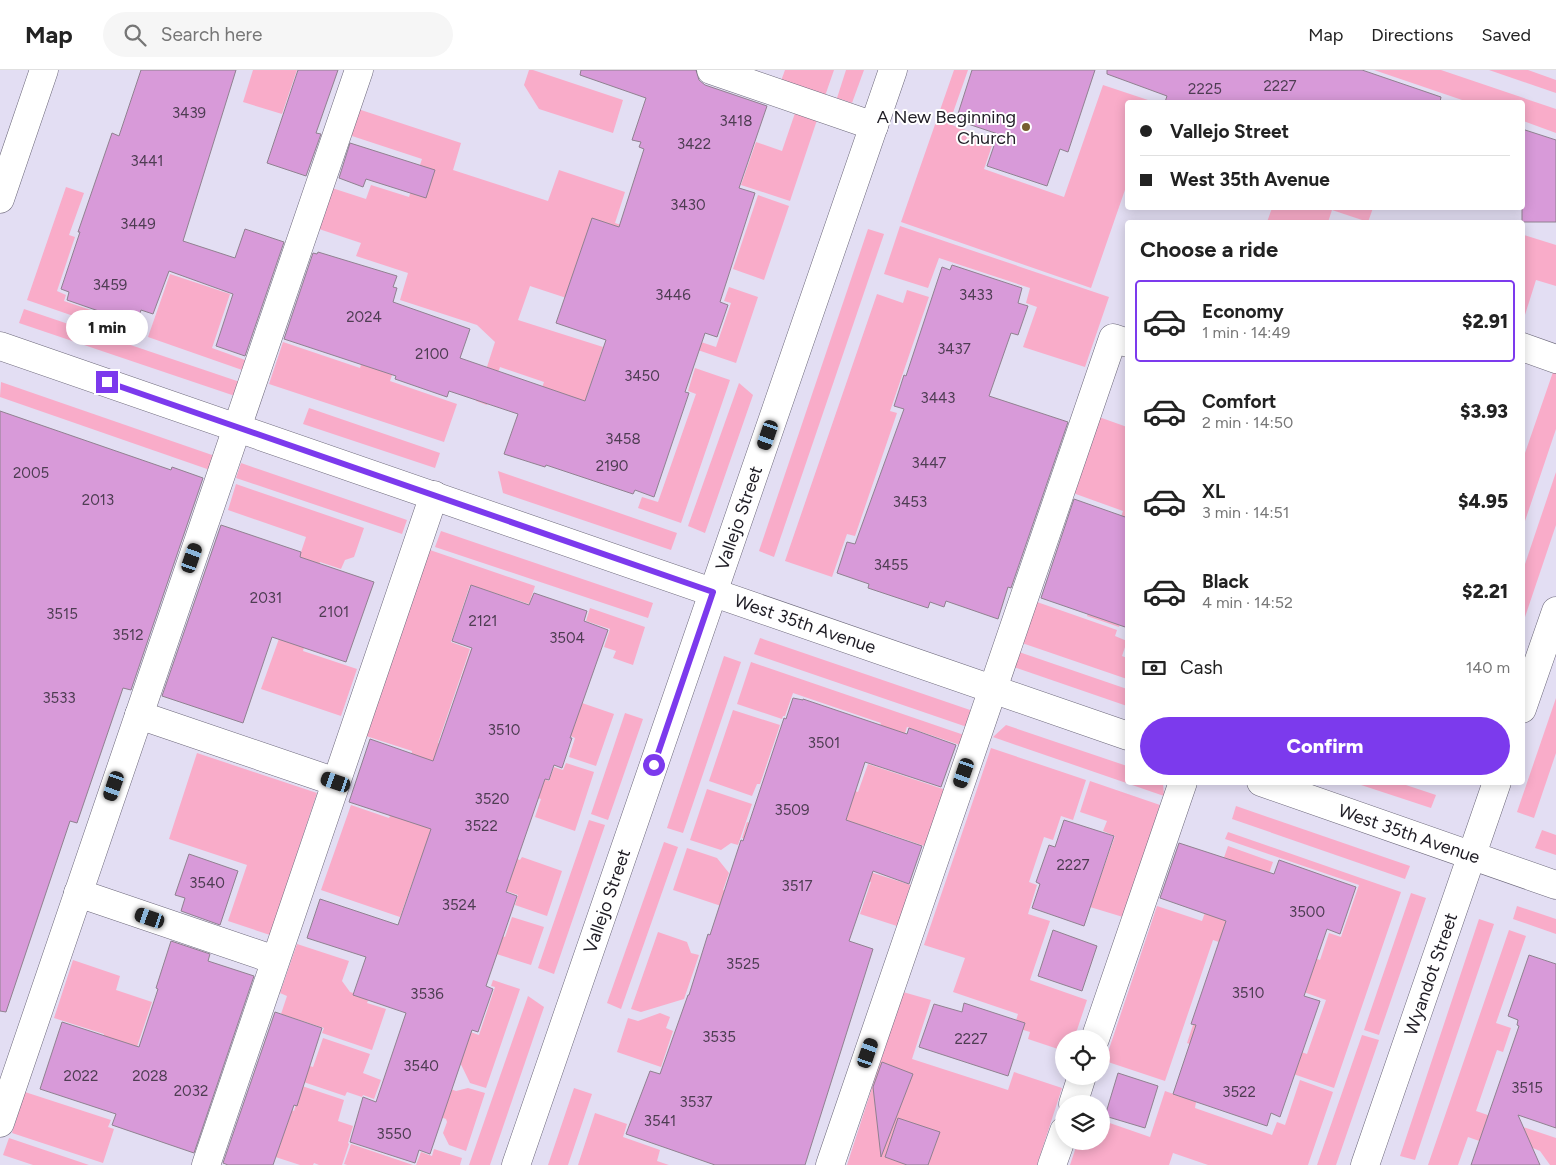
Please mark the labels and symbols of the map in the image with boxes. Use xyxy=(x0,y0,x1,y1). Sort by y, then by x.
house number: 2227 xyxy=(1263,77,1297,95)
house number: 2225 xyxy=(1188,80,1222,98)
house number: 3439 xyxy=(172,104,206,122)
place label: A New Beginning Church xyxy=(877,106,1016,149)
house number: 3418 xyxy=(720,112,752,130)
marker: A New Beginning Church xyxy=(1020,121,1032,133)
house number: 3422 xyxy=(677,135,711,153)
house number: 3441 xyxy=(131,152,164,170)
house number: 3430 xyxy=(670,196,706,214)
house number: 3449 xyxy=(120,215,156,233)
house number: 3459 xyxy=(93,276,127,294)
house number: 3446 xyxy=(655,286,691,304)
house number: 3433 xyxy=(959,286,993,304)
house number: 2024 xyxy=(346,308,382,326)
callout: 1 min xyxy=(66,310,148,344)
house number: 3437 xyxy=(937,340,971,358)
house number: 2100 xyxy=(415,345,449,363)
house number: 3450 xyxy=(624,367,660,385)
route end xyxy=(96,371,118,393)
house number: 3443 xyxy=(921,389,955,407)
car xyxy=(756,418,779,452)
house number: 3458 xyxy=(605,430,641,448)
house number: 3447 xyxy=(912,454,946,472)
house number: 2190 xyxy=(596,457,628,475)
street label: Vallejo Street xyxy=(711,463,767,573)
house number: 2005 xyxy=(13,464,49,482)
house number: 2013 xyxy=(82,491,114,509)
house number: 3453 xyxy=(893,493,927,511)
car xyxy=(180,541,203,575)
house number: 3455 xyxy=(874,556,908,574)
house number: 2031 xyxy=(250,589,282,607)
street label: West 35th Avenue xyxy=(731,589,879,659)
house number: 2101 xyxy=(319,603,349,621)
house number: 3515 xyxy=(46,605,78,623)
house number: 2121 xyxy=(468,612,498,630)
house number: 3512 xyxy=(112,626,144,644)
house number: 3504 xyxy=(549,629,585,647)
house number: 3533 xyxy=(42,689,76,707)
house number: 3510 xyxy=(488,721,520,739)
house number: 3501 xyxy=(808,734,840,752)
route start xyxy=(643,754,665,776)
car xyxy=(952,756,975,790)
car xyxy=(102,769,125,803)
car xyxy=(319,770,352,794)
house number: 3520 xyxy=(475,790,509,808)
street label: West 35th Avenue xyxy=(1335,799,1483,869)
house number: 3509 xyxy=(775,801,809,819)
house number: 3522 xyxy=(464,817,498,835)
street label: Vallejo Street xyxy=(579,846,635,956)
house number: 2227 xyxy=(1056,856,1090,874)
house number: 3540 xyxy=(189,874,225,892)
house number: 3517 xyxy=(781,877,813,895)
house number: 3524 xyxy=(442,896,476,914)
house number: 3500 xyxy=(1289,903,1325,921)
car xyxy=(133,906,166,930)
street label: Wyandot Street xyxy=(1400,910,1462,1038)
house number: 3525 xyxy=(726,955,760,973)
house number: 3510 xyxy=(1232,984,1264,1002)
house number: 3536 xyxy=(410,985,444,1003)
house number: 3535 xyxy=(702,1028,736,1046)
house number: 2227 xyxy=(954,1030,988,1048)
car xyxy=(856,1036,879,1070)
house number: 3540 xyxy=(403,1057,439,1075)
house number: 2022 xyxy=(64,1067,98,1085)
house number: 2028 xyxy=(132,1067,168,1085)
house number: 3515 xyxy=(1511,1079,1543,1097)
house number: 2032 xyxy=(174,1082,208,1100)
house number: 3522 xyxy=(1222,1083,1256,1101)
house number: 3537 xyxy=(679,1093,713,1111)
house number: 3541 xyxy=(644,1112,676,1130)
house number: 3550 xyxy=(376,1125,412,1143)

